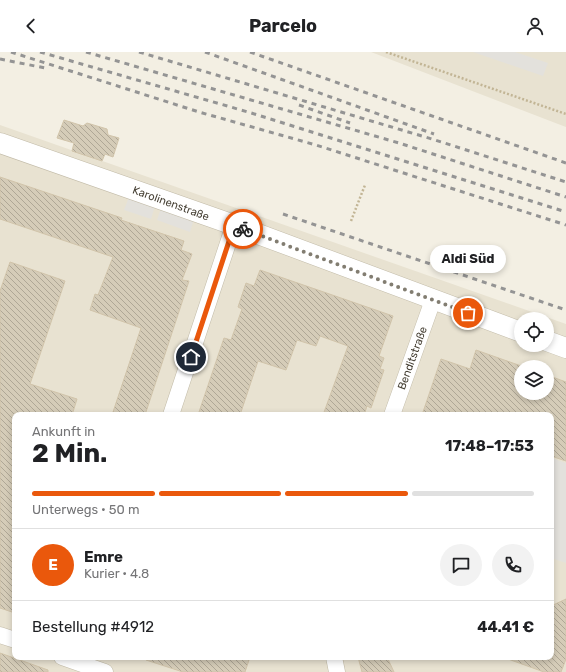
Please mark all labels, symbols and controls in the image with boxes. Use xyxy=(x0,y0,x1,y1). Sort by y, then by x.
icon: back xyxy=(20,15,42,37)
text: Parcelo xyxy=(249,15,317,37)
icon: person xyxy=(524,15,546,37)
street label: Karolinenstraße xyxy=(131,184,211,223)
courier xyxy=(223,209,263,249)
icon: bike xyxy=(232,218,254,240)
callout: Aldi Süd xyxy=(430,245,506,273)
text: Aldi Süd xyxy=(442,251,494,266)
pin xyxy=(451,296,485,330)
icon: bag xyxy=(457,302,479,324)
map controls xyxy=(514,312,554,400)
button: locate xyxy=(514,312,554,352)
street label: Benditstraße xyxy=(395,325,430,392)
pin xyxy=(174,340,208,374)
icon: home xyxy=(180,346,202,368)
button: layers xyxy=(514,360,554,400)
text: Ankunft in xyxy=(32,424,95,439)
text: 17:48–17:53 xyxy=(445,437,534,455)
text: 2 Min. xyxy=(32,438,108,469)
text: Unterwegs · 50 m xyxy=(32,502,140,517)
button: chat xyxy=(440,544,482,586)
button: phone xyxy=(492,544,534,586)
text: Emre xyxy=(84,548,123,566)
text: E xyxy=(48,556,58,574)
text: Kurier · 4.8 xyxy=(84,566,149,581)
text: Bestellung #4912 xyxy=(32,618,154,636)
text: 44.41 € xyxy=(477,618,534,636)

